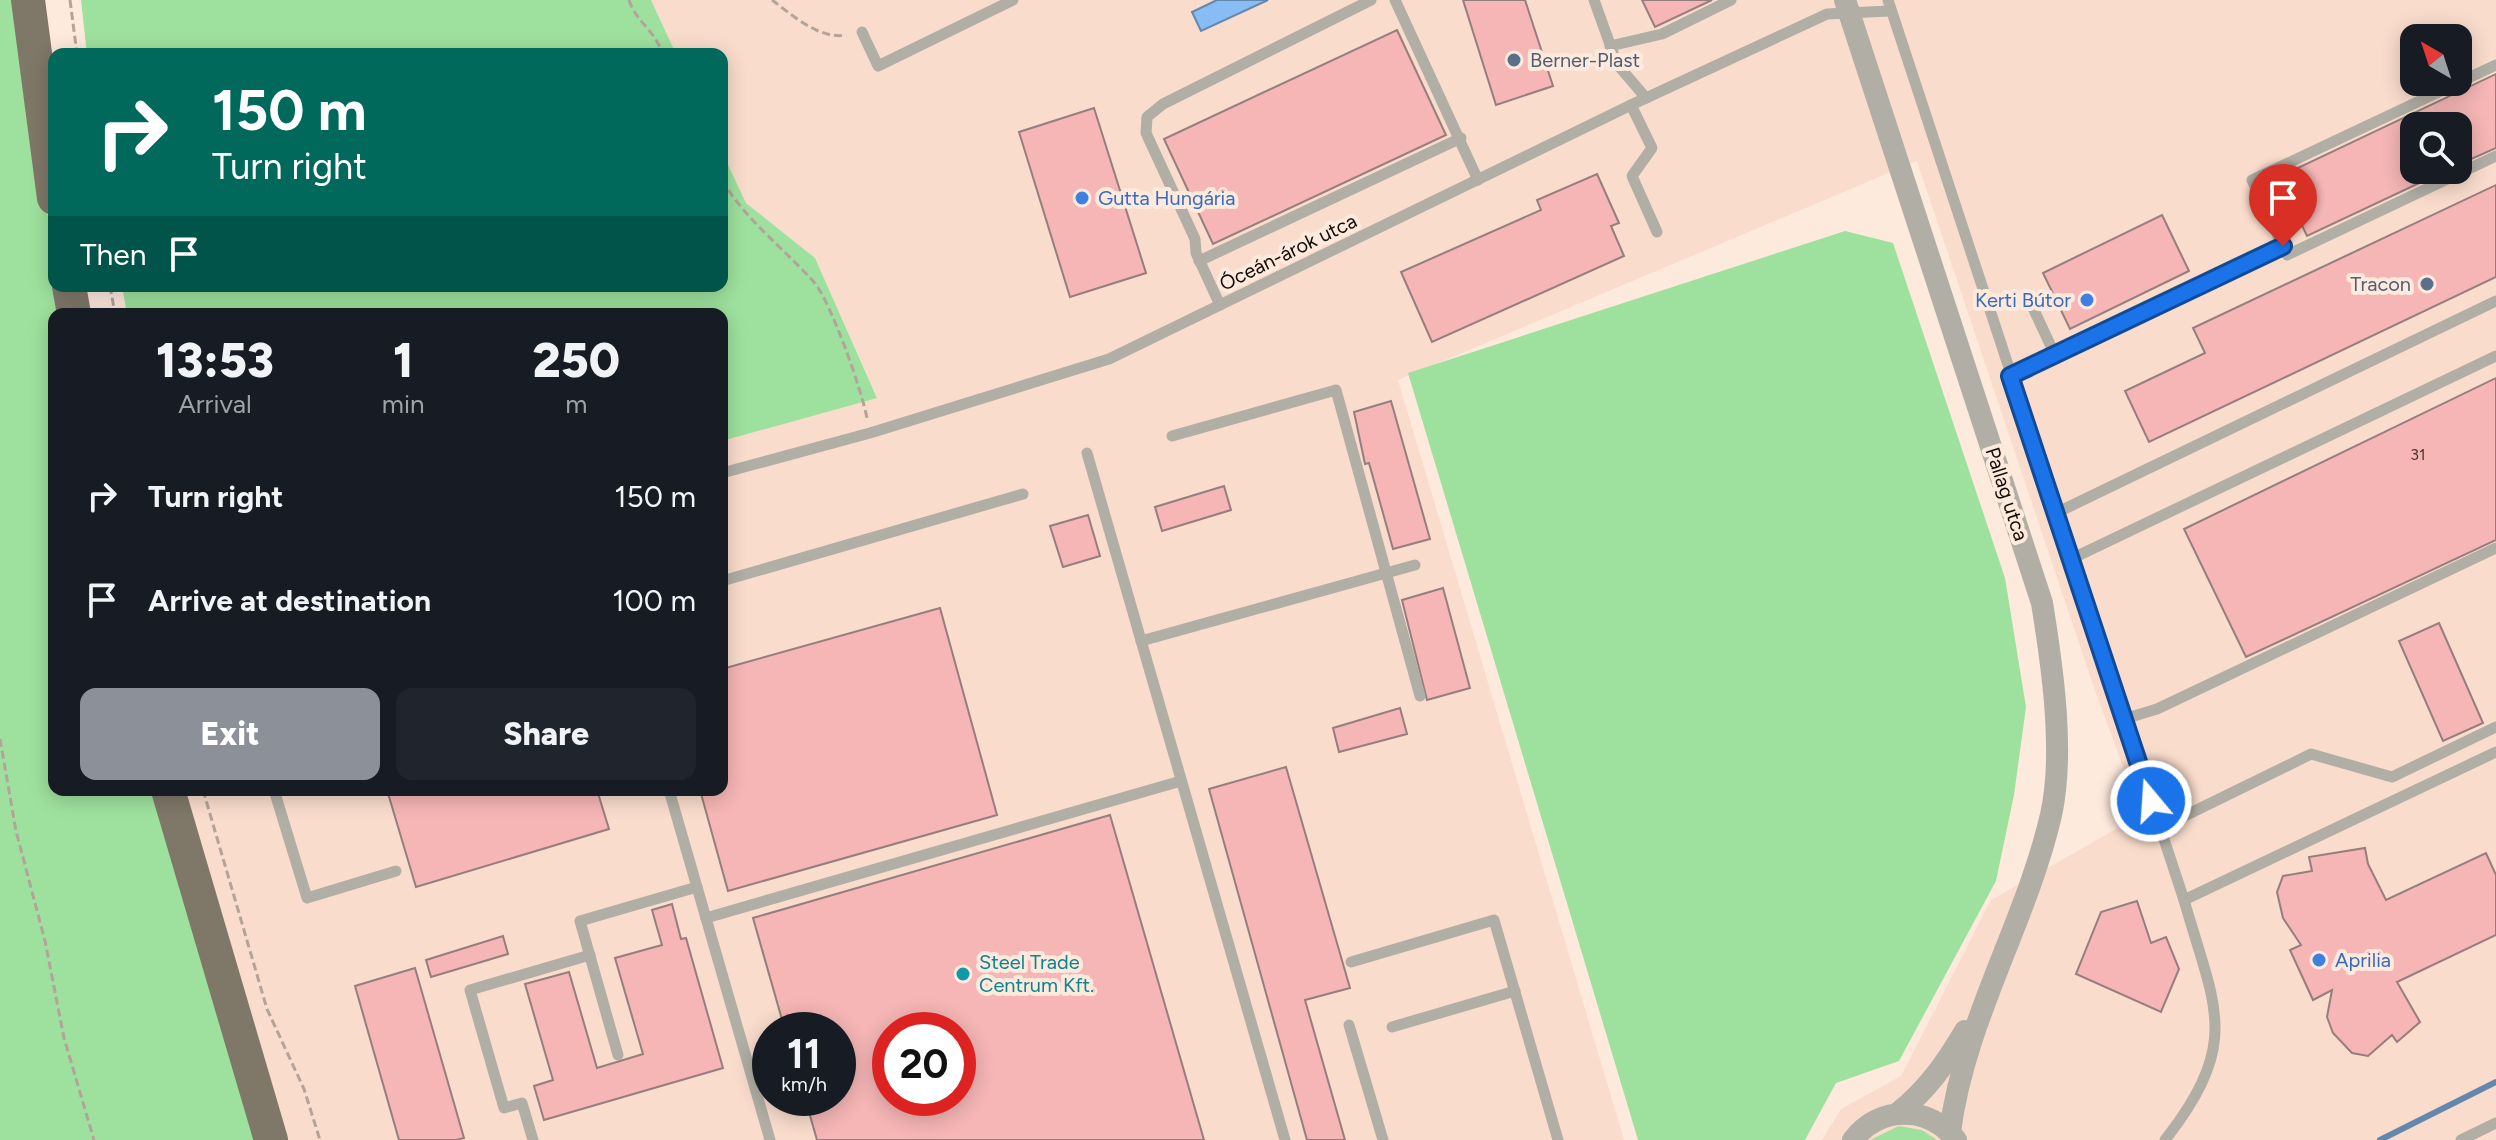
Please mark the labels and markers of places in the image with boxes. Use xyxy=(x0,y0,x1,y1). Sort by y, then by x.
place label: Berner-Plast xyxy=(1530,48,1640,72)
marker: Berner-Plast xyxy=(1505,51,1523,69)
pin xyxy=(2249,164,2317,246)
place label: Gutta Hungária xyxy=(1098,186,1235,210)
marker: Gutta Hungária xyxy=(1073,189,1091,207)
place label: Tracon xyxy=(2350,272,2411,296)
marker: Tracon xyxy=(2418,275,2436,293)
place label: Kerti Bútor xyxy=(1975,288,2071,312)
marker: Kerti Bútor xyxy=(2078,291,2096,309)
place label: Aprilia xyxy=(2335,948,2391,972)
place label: Steel Trade Centrum Kft. xyxy=(979,950,1094,997)
marker: Aprilia xyxy=(2310,951,2328,969)
marker: Steel Trade Centrum Kft. xyxy=(954,965,972,983)

